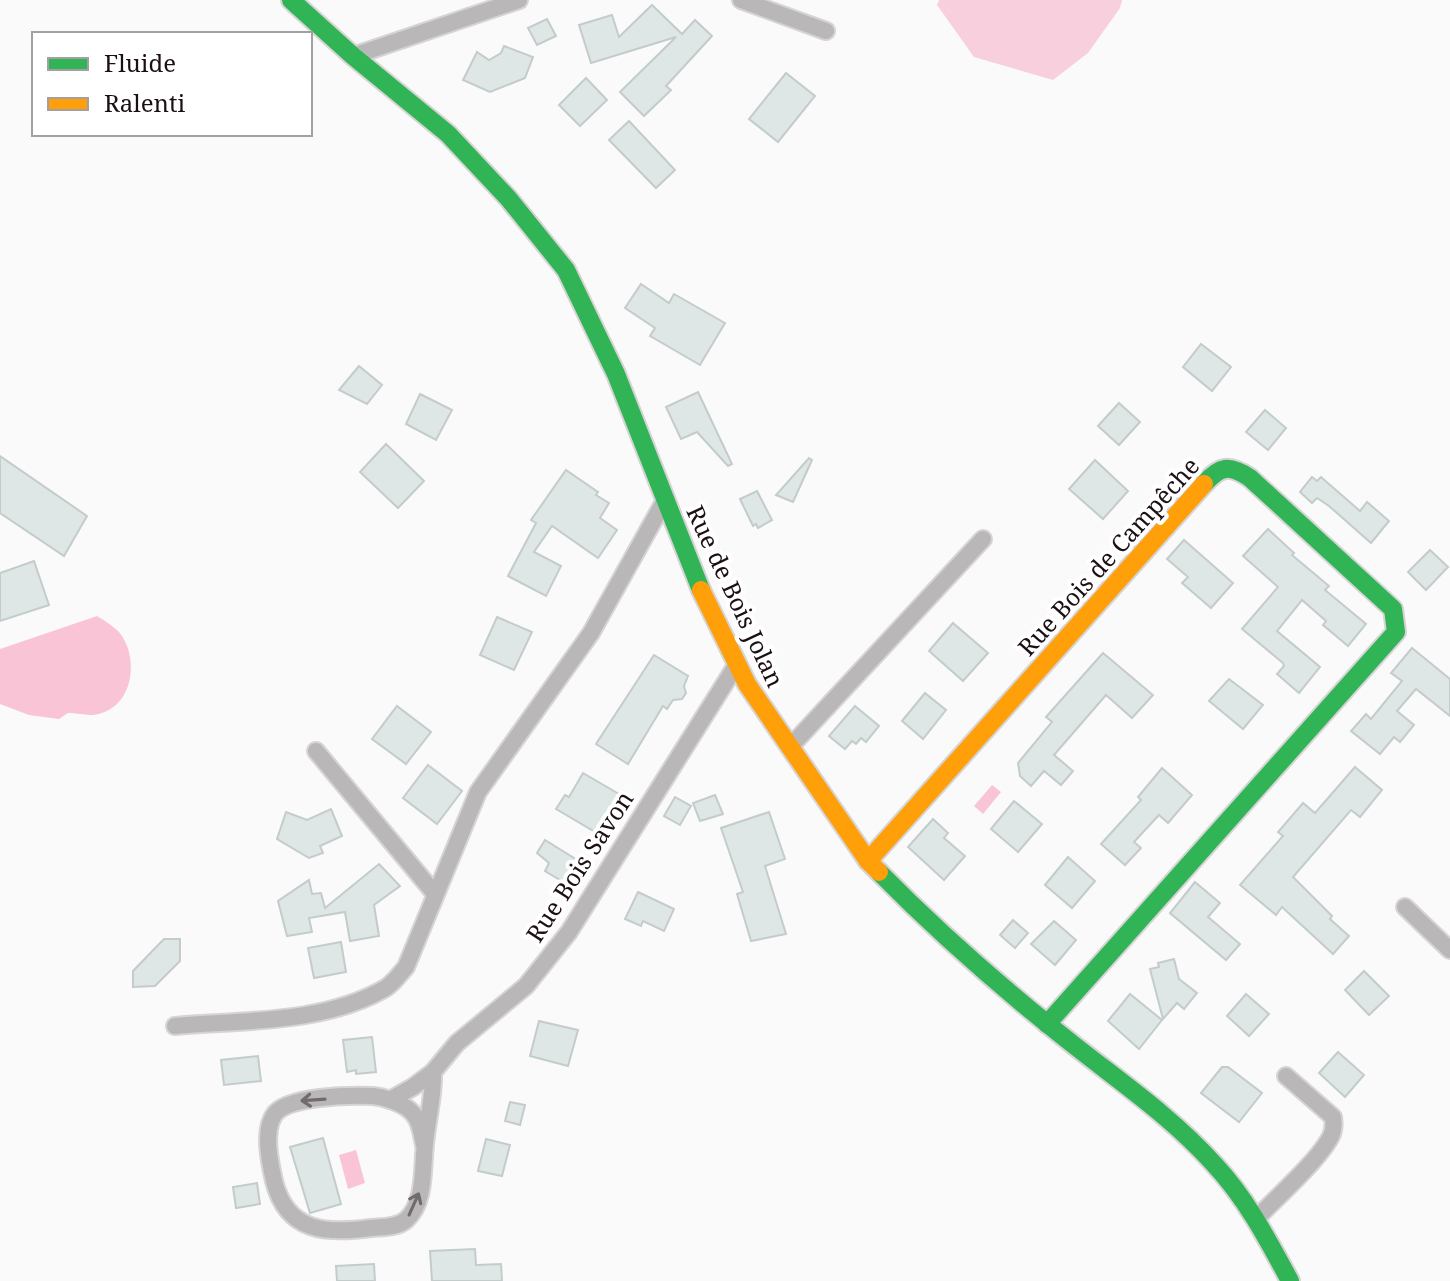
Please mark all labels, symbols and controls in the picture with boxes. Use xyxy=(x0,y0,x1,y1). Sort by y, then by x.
legend xyxy=(32,32,312,136)
text: Fluide xyxy=(104,46,176,79)
text: Ralenti xyxy=(104,86,185,119)
street label: Rue Bois de Campêche xyxy=(1010,450,1206,662)
street label: Rue de Bois Jolan xyxy=(679,500,793,692)
street label: Rue Bois Savon xyxy=(518,784,640,948)
one-way arrow xyxy=(300,1093,327,1108)
one-way arrow xyxy=(407,1192,422,1216)

